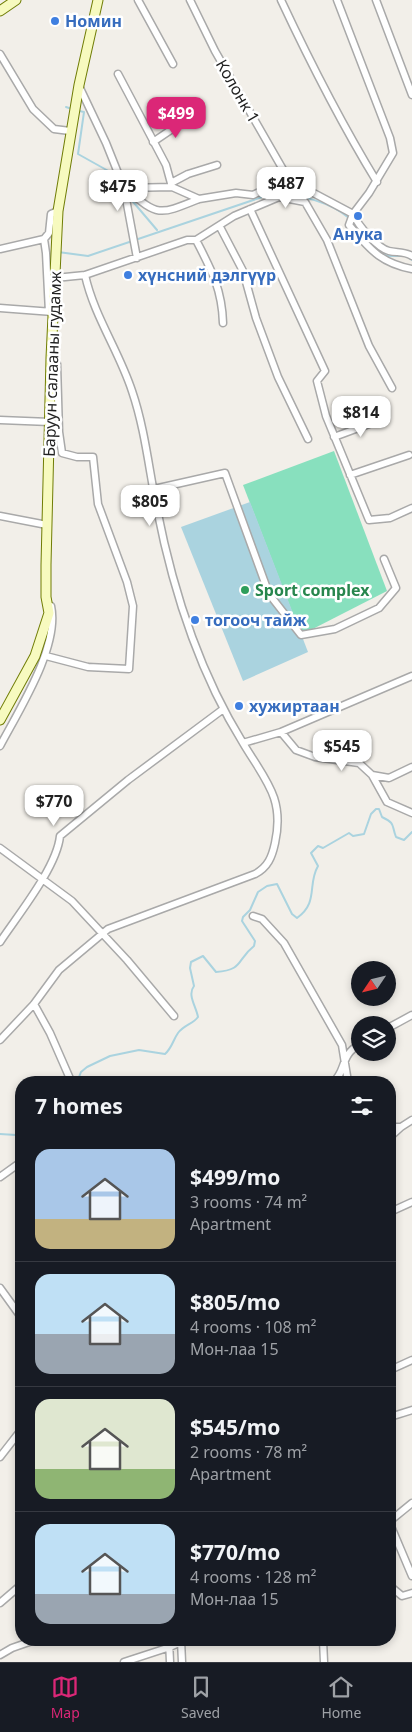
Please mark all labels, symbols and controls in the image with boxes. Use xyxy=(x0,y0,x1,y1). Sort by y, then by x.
place label: Номин xyxy=(65,10,122,32)
marker: Номин xyxy=(49,15,61,27)
street label: Колонк 1 xyxy=(211,55,265,127)
pin: $499 xyxy=(146,96,206,139)
text: $499 xyxy=(158,102,194,124)
pin: $487 xyxy=(256,166,316,209)
pin: $475 xyxy=(88,170,148,212)
text: $487 xyxy=(268,172,304,194)
text: $475 xyxy=(100,175,136,197)
marker: Анука xyxy=(352,210,364,222)
place label: Анука xyxy=(333,223,383,245)
place label: хүнсний дэлгүүр xyxy=(138,264,276,286)
marker: хүнсний дэлгүүр xyxy=(122,269,134,281)
street label: Баруун салааны гудамж xyxy=(38,270,66,457)
pin: $814 xyxy=(331,396,391,438)
text: $814 xyxy=(343,401,379,423)
pin: $805 xyxy=(120,484,180,527)
text: $805 xyxy=(132,490,168,512)
place label: Sport complex xyxy=(255,579,370,601)
marker: Sport complex xyxy=(239,584,251,596)
place label: тогооч тайж xyxy=(205,609,307,631)
marker: тогооч тайж xyxy=(189,614,201,626)
place label: хужиртаан xyxy=(249,695,340,717)
marker: хужиртаан xyxy=(233,700,245,712)
pin: $545 xyxy=(312,730,372,772)
text: $545 xyxy=(324,735,360,757)
pin: $770 xyxy=(24,784,84,827)
text: $770 xyxy=(36,790,72,812)
north arrow xyxy=(351,961,396,1006)
map controls xyxy=(351,961,396,1061)
button: layers xyxy=(351,1016,396,1061)
text: 7 homes xyxy=(35,1092,123,1120)
icon: filters xyxy=(348,1092,376,1120)
text: $499/mo xyxy=(190,1163,280,1191)
icon: home xyxy=(75,1169,135,1229)
text: 3 rooms · 74 m² xyxy=(190,1191,307,1213)
text: Apartment xyxy=(190,1213,271,1235)
text: $805/mo xyxy=(190,1288,280,1316)
icon: home xyxy=(75,1294,135,1354)
text: 4 rooms · 108 m² xyxy=(190,1316,316,1338)
text: Мон-лаа 15 xyxy=(190,1338,279,1360)
text: $545/mo xyxy=(190,1413,280,1441)
icon: home xyxy=(75,1419,135,1479)
text: 2 rooms · 78 m² xyxy=(190,1441,307,1463)
text: Apartment xyxy=(190,1463,271,1485)
text: $770/mo xyxy=(190,1538,280,1566)
icon: home xyxy=(75,1544,135,1604)
text: 4 rooms · 128 m² xyxy=(190,1566,316,1588)
text: Мон-лаа 15 xyxy=(190,1588,279,1610)
tab: Map xyxy=(51,1673,80,1722)
tab: Saved xyxy=(181,1673,220,1722)
tab: Home xyxy=(322,1673,361,1722)

